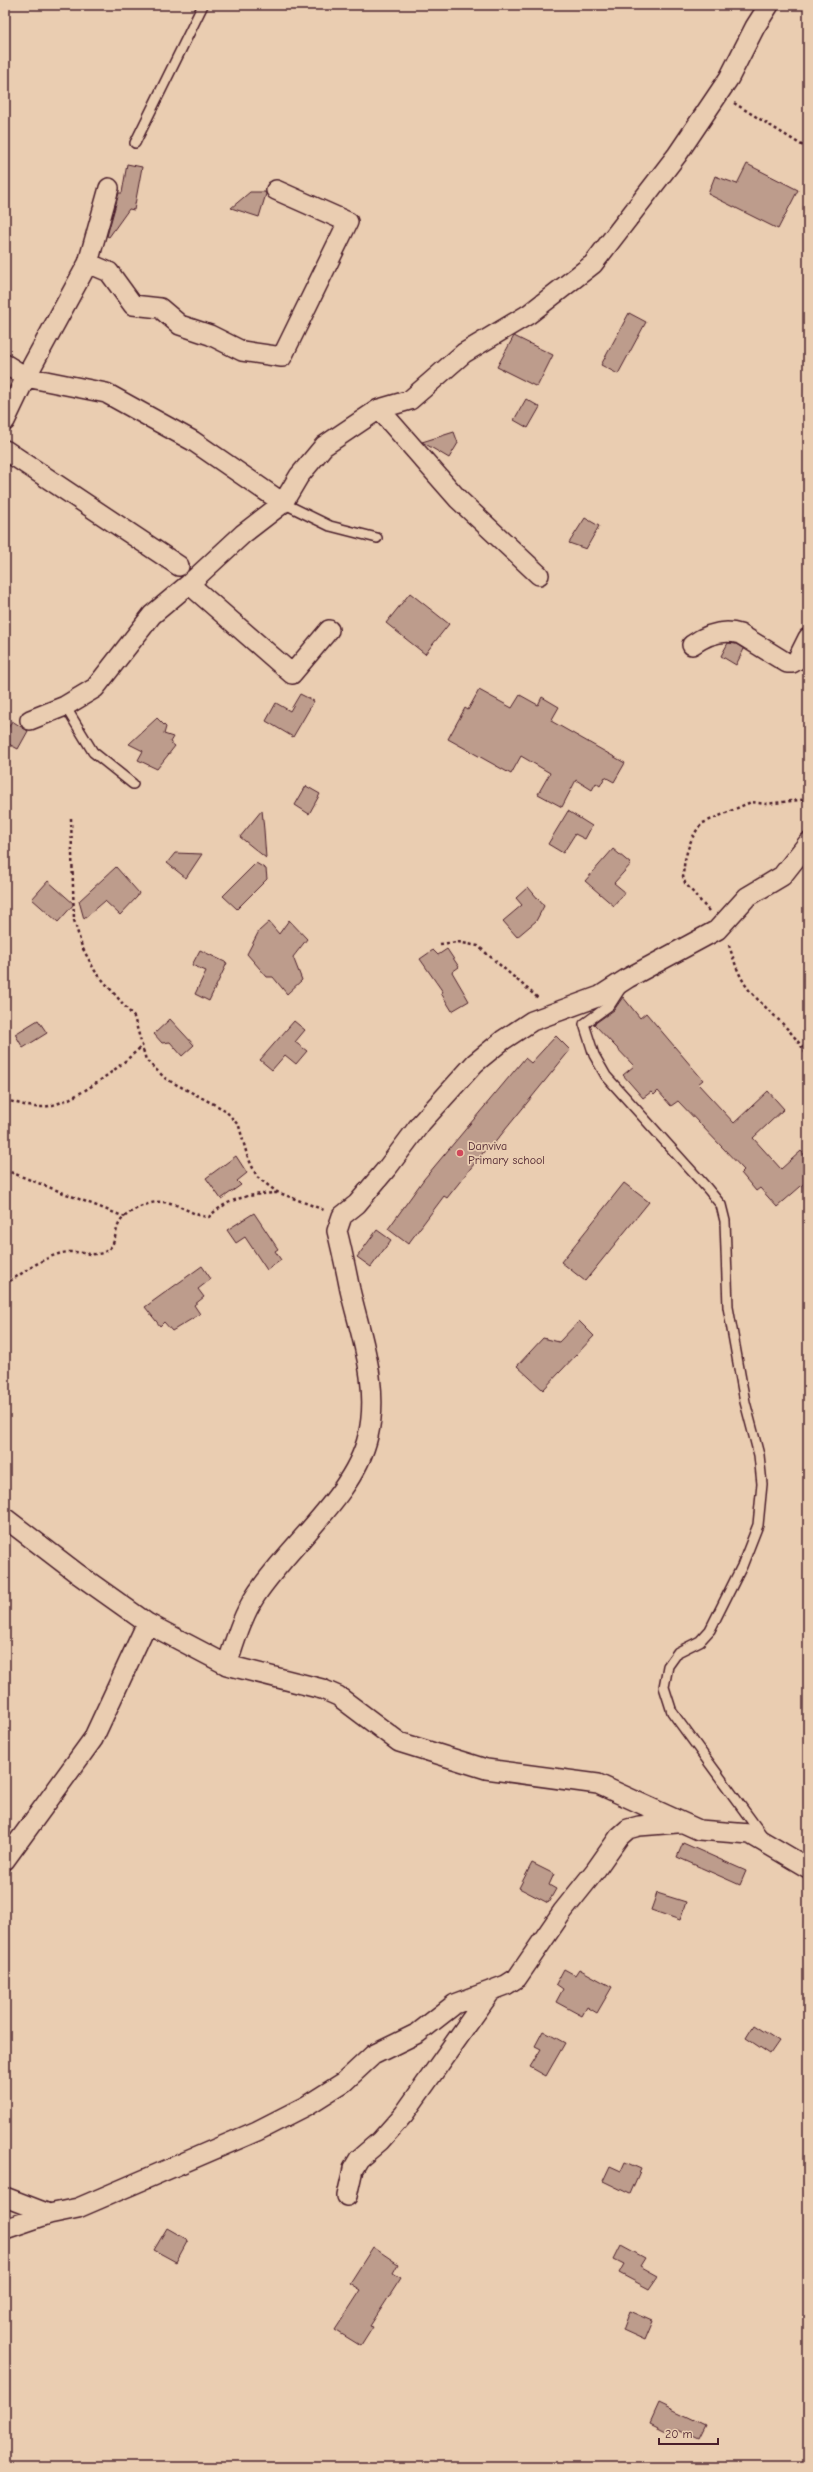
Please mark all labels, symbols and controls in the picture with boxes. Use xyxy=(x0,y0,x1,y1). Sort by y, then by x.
place label: Danviva Primary school xyxy=(468,1139,545,1167)
marker: Danviva Primary school xyxy=(455,1148,465,1158)
scale bar xyxy=(659,2420,718,2446)
text: 20 m xyxy=(665,2427,693,2441)

